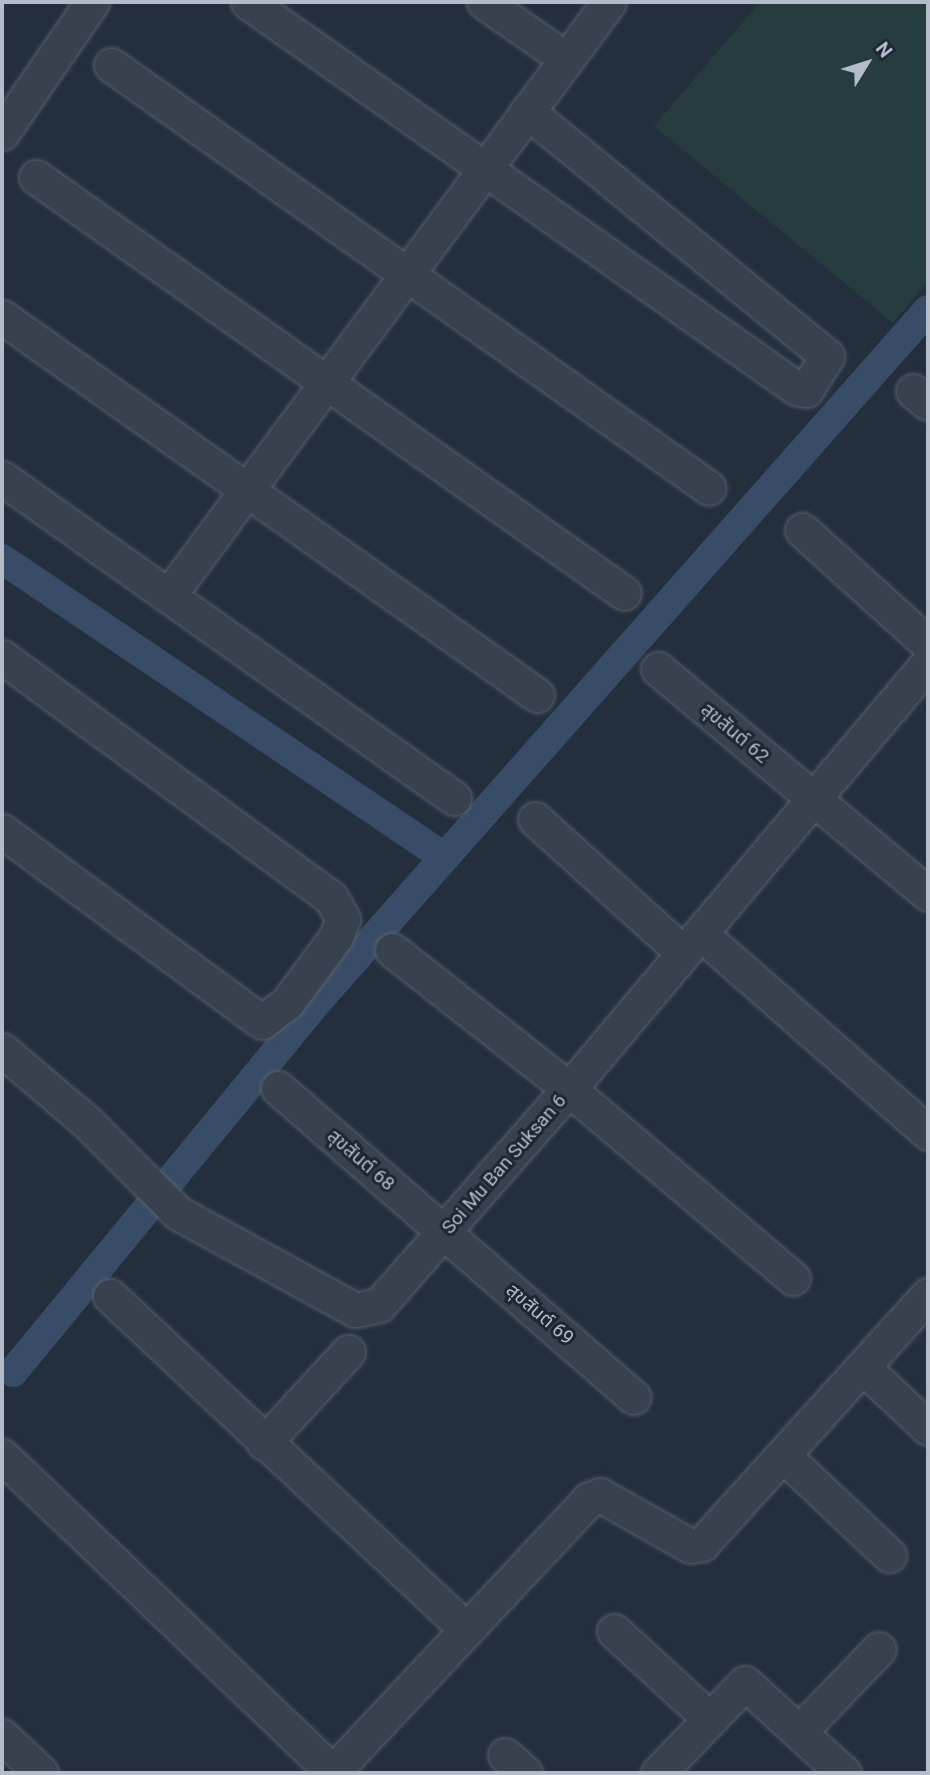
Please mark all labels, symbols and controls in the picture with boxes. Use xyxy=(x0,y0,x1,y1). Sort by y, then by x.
north arrow xyxy=(832,28,902,98)
text: N xyxy=(871,37,897,62)
street label: สุขสันต์ 62 xyxy=(696,698,774,768)
street label: Soi Mu Ban Suksan 6 xyxy=(437,1089,571,1239)
street label: สุขสันต์ 68 xyxy=(323,1125,399,1195)
street label: สุขสันต์ 69 xyxy=(502,1279,578,1349)

